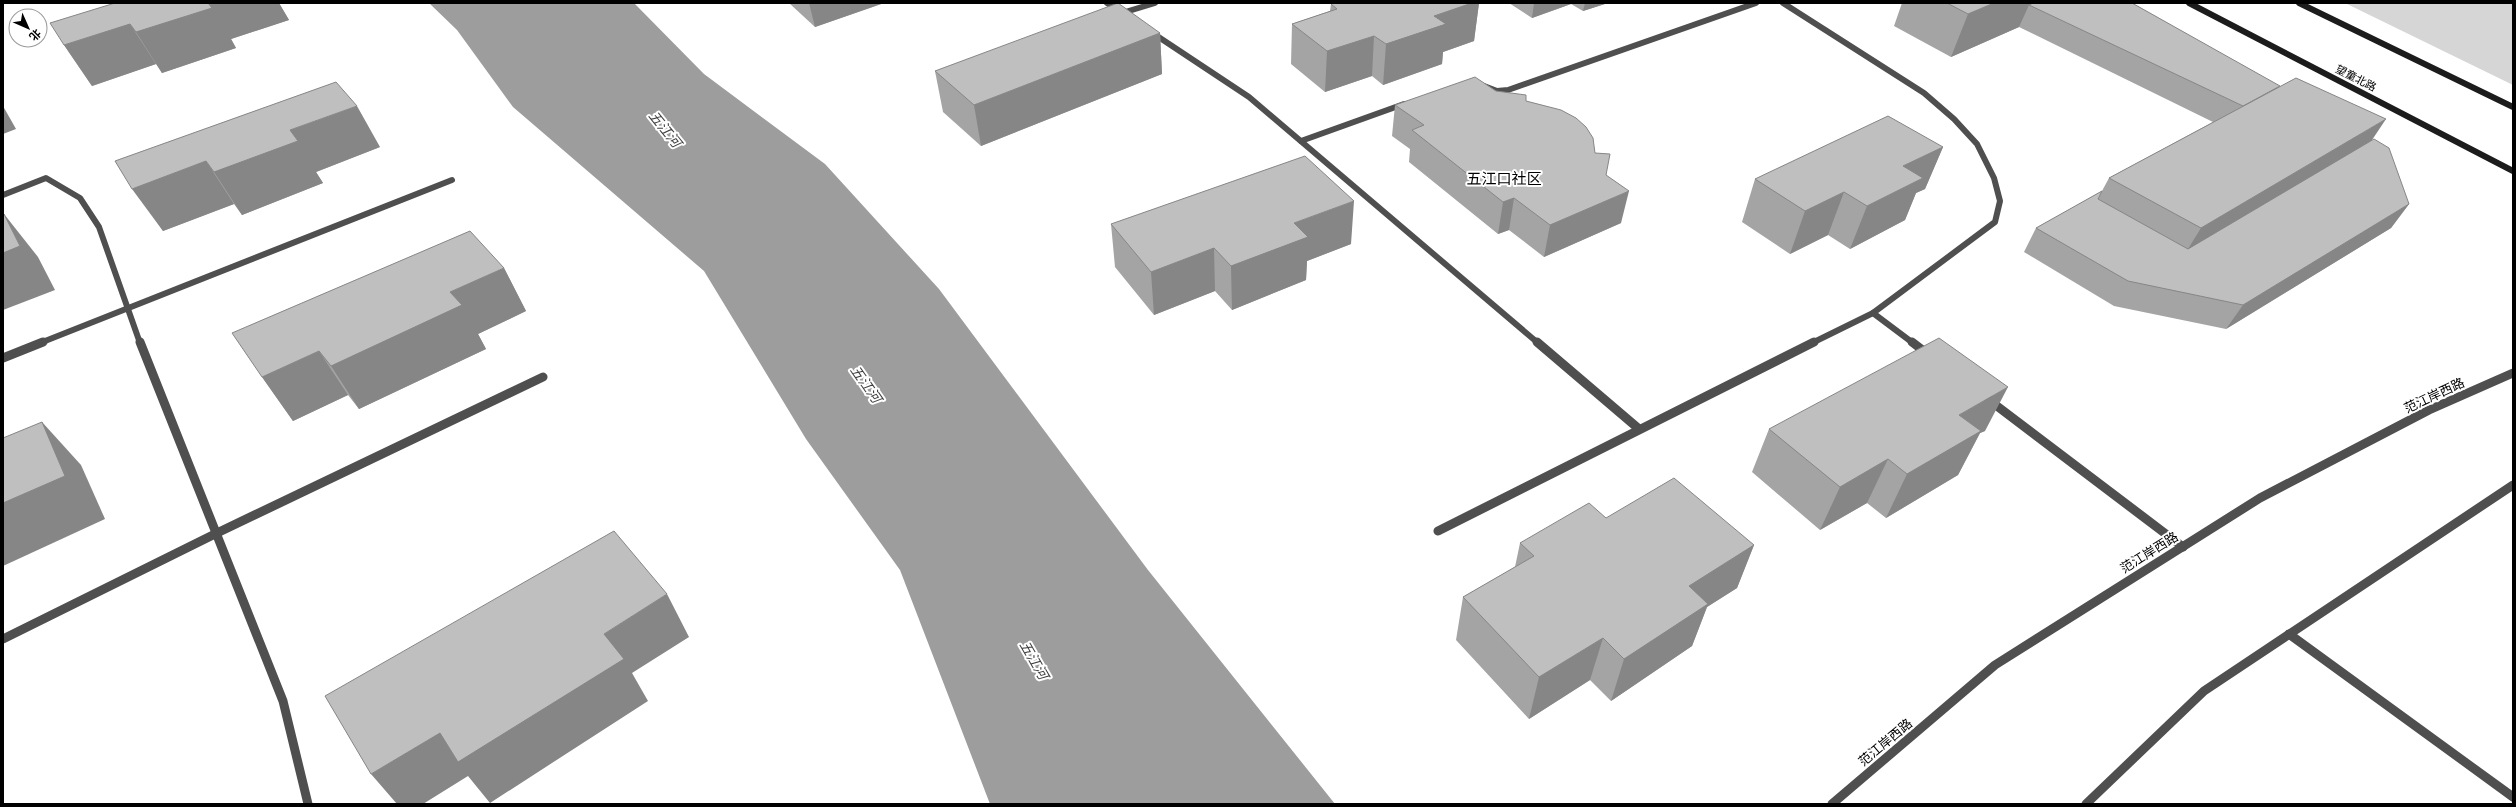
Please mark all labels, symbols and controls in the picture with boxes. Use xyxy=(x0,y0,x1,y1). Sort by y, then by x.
north arrow xyxy=(8,8,48,48)
text: 北 xyxy=(26,26,44,44)
street label: 望童北路 xyxy=(2333,62,2379,94)
water label: 五江河 xyxy=(645,107,687,153)
district label: 五江口社区 xyxy=(1466,169,1542,188)
water label: 五江河 xyxy=(847,362,887,409)
street label: 范江岸西路 xyxy=(2401,374,2467,416)
street label: 范江岸西路 xyxy=(2117,528,2181,576)
water label: 五江河 xyxy=(1016,637,1054,685)
street label: 范江岸西路 xyxy=(1855,715,1915,769)

